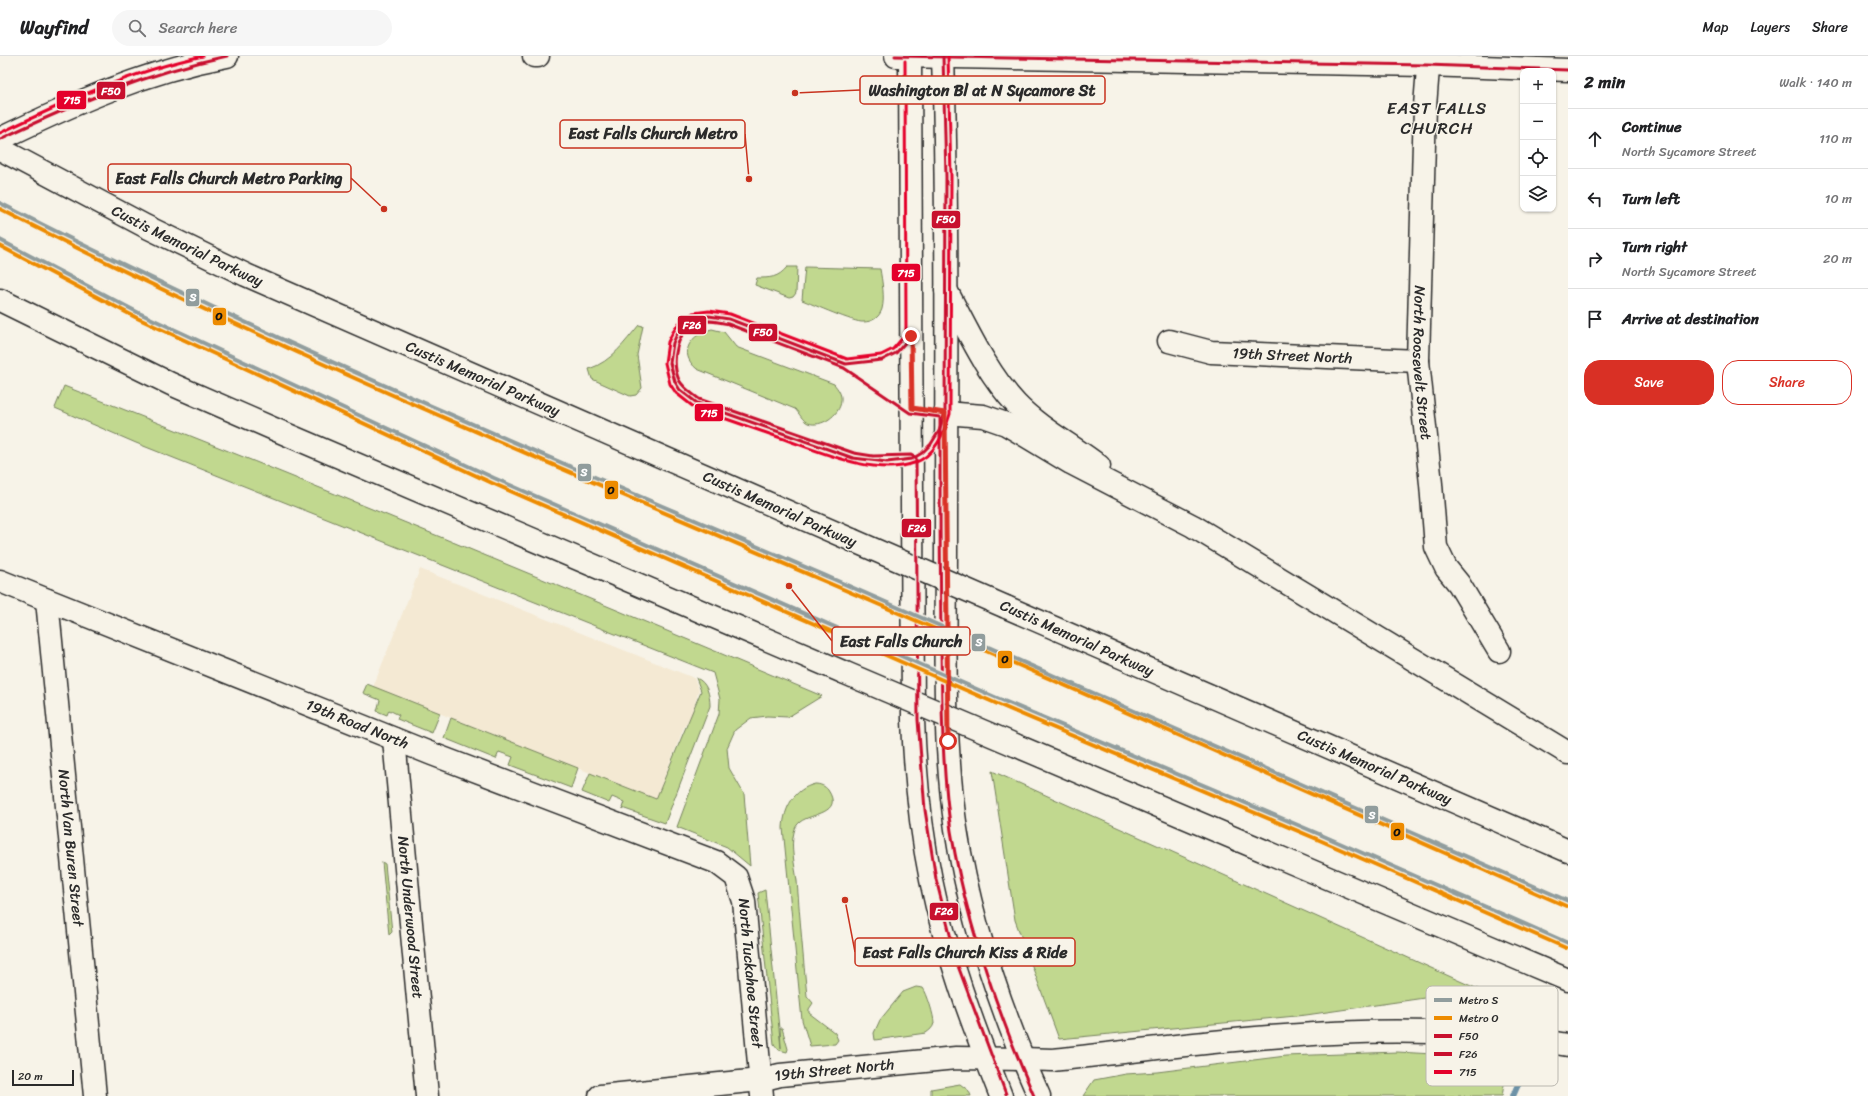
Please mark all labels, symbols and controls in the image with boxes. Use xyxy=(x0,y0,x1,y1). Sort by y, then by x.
search box xyxy=(112,10,392,46)
text: Wayfind xyxy=(20,11,88,44)
text: Search here xyxy=(158,15,237,41)
text: Map xyxy=(1703,15,1728,40)
text: Layers xyxy=(1750,15,1790,40)
text: Share xyxy=(1812,15,1848,40)
icon: search xyxy=(126,17,148,39)
text: 2 min xyxy=(1584,67,1625,97)
map controls xyxy=(1520,68,1556,212)
button: + xyxy=(1520,68,1556,104)
text: Walk · 140 m xyxy=(1779,71,1852,94)
callout: Washington Bl at N Sycamore St xyxy=(860,76,1105,104)
text: Washington Bl at N Sycamore St xyxy=(868,76,1096,105)
line badge: F50 xyxy=(96,81,126,100)
text: F50 xyxy=(100,82,121,101)
line badge: 715 xyxy=(56,90,87,110)
text: 715 xyxy=(63,91,81,110)
district label: EAST FALLS CHURCH xyxy=(1387,93,1487,143)
button: − xyxy=(1520,104,1556,140)
text: Continue xyxy=(1622,114,1682,140)
text: East Falls Church Metro xyxy=(568,119,738,148)
callout: East Falls Church Metro xyxy=(560,120,745,148)
text: 110 m xyxy=(1819,127,1852,150)
icon: ahead xyxy=(1584,128,1606,150)
button: locate xyxy=(1520,140,1556,176)
text: North Sycamore Street xyxy=(1622,140,1757,163)
callout: East Falls Church Metro Parking xyxy=(108,164,351,192)
text: East Falls Church Metro Parking xyxy=(115,164,343,193)
button: layers xyxy=(1520,176,1556,212)
text: Turn left xyxy=(1622,186,1680,212)
text: 10 m xyxy=(1825,187,1852,210)
icon: left xyxy=(1584,188,1606,210)
street label: Custis Memorial Parkway xyxy=(107,198,268,294)
line badge: F50 xyxy=(931,210,961,229)
text: F50 xyxy=(935,210,956,229)
text: Turn right xyxy=(1622,234,1687,260)
text: 20 m xyxy=(1823,247,1852,270)
icon: right xyxy=(1584,248,1606,270)
text: North Sycamore Street xyxy=(1622,260,1757,283)
line badge: 715 xyxy=(891,263,921,282)
text: 715 xyxy=(897,264,915,283)
street label: North Roosevelt Street xyxy=(1405,285,1439,442)
line badge: S xyxy=(185,288,200,307)
text: S xyxy=(189,288,197,307)
text: Arrive at destination xyxy=(1622,306,1759,332)
line badge: O xyxy=(212,307,227,326)
text: O xyxy=(214,307,223,326)
icon: arrive xyxy=(1584,308,1606,330)
line badge: F26 xyxy=(677,315,707,335)
text: F26 xyxy=(682,316,701,335)
line badge: F50 xyxy=(748,323,778,342)
text: F50 xyxy=(752,323,773,342)
route end xyxy=(902,327,920,345)
street label: Custis Memorial Parkway xyxy=(402,333,564,424)
street label: 19th Street North xyxy=(1232,340,1353,371)
button: Save xyxy=(1584,360,1714,405)
button: Share xyxy=(1722,360,1852,405)
line badge: 715 xyxy=(694,403,724,422)
text: 715 xyxy=(700,404,718,423)
line badge: S xyxy=(577,463,592,482)
text: S xyxy=(580,463,588,482)
street label: Custis Memorial Parkway xyxy=(699,463,861,555)
line badge: O xyxy=(604,480,619,500)
text: O xyxy=(606,481,615,500)
line badge: F26 xyxy=(901,518,932,538)
text: F26 xyxy=(907,519,926,538)
street label: Custis Memorial Parkway xyxy=(996,592,1158,684)
callout: East Falls Church xyxy=(832,627,970,655)
text: East Falls Church xyxy=(840,627,963,656)
line badge: S xyxy=(971,633,986,652)
text: S xyxy=(975,633,983,652)
line badge: O xyxy=(997,650,1013,669)
text: O xyxy=(1000,650,1009,669)
street label: 19th Road North xyxy=(302,692,413,756)
street label: Custis Memorial Parkway xyxy=(1293,722,1456,812)
route start xyxy=(939,732,957,750)
street label: North Van Buren Street xyxy=(50,768,92,929)
line badge: S xyxy=(1364,805,1379,824)
text: S xyxy=(1368,806,1376,825)
line badge: O xyxy=(1390,822,1405,841)
text: O xyxy=(1392,823,1401,842)
street label: North Underwood Street xyxy=(390,835,431,1000)
street label: North Tuckahoe Street xyxy=(731,897,771,1050)
line badge: F26 xyxy=(929,902,959,921)
text: F26 xyxy=(934,902,953,921)
callout: East Falls Church Kiss & Ride xyxy=(855,938,1075,966)
text: East Falls Church Kiss & Ride xyxy=(863,938,1068,967)
legend xyxy=(1426,986,1558,1086)
text: Metro S xyxy=(1459,991,1498,1010)
text: Metro O xyxy=(1459,1009,1499,1028)
text: F50 xyxy=(1459,1027,1479,1046)
text: F26 xyxy=(1459,1045,1478,1064)
street label: 19th Street North xyxy=(772,1051,895,1089)
text: 715 xyxy=(1459,1063,1477,1082)
text: 20 m xyxy=(18,1067,43,1086)
scale bar xyxy=(12,1068,74,1087)

